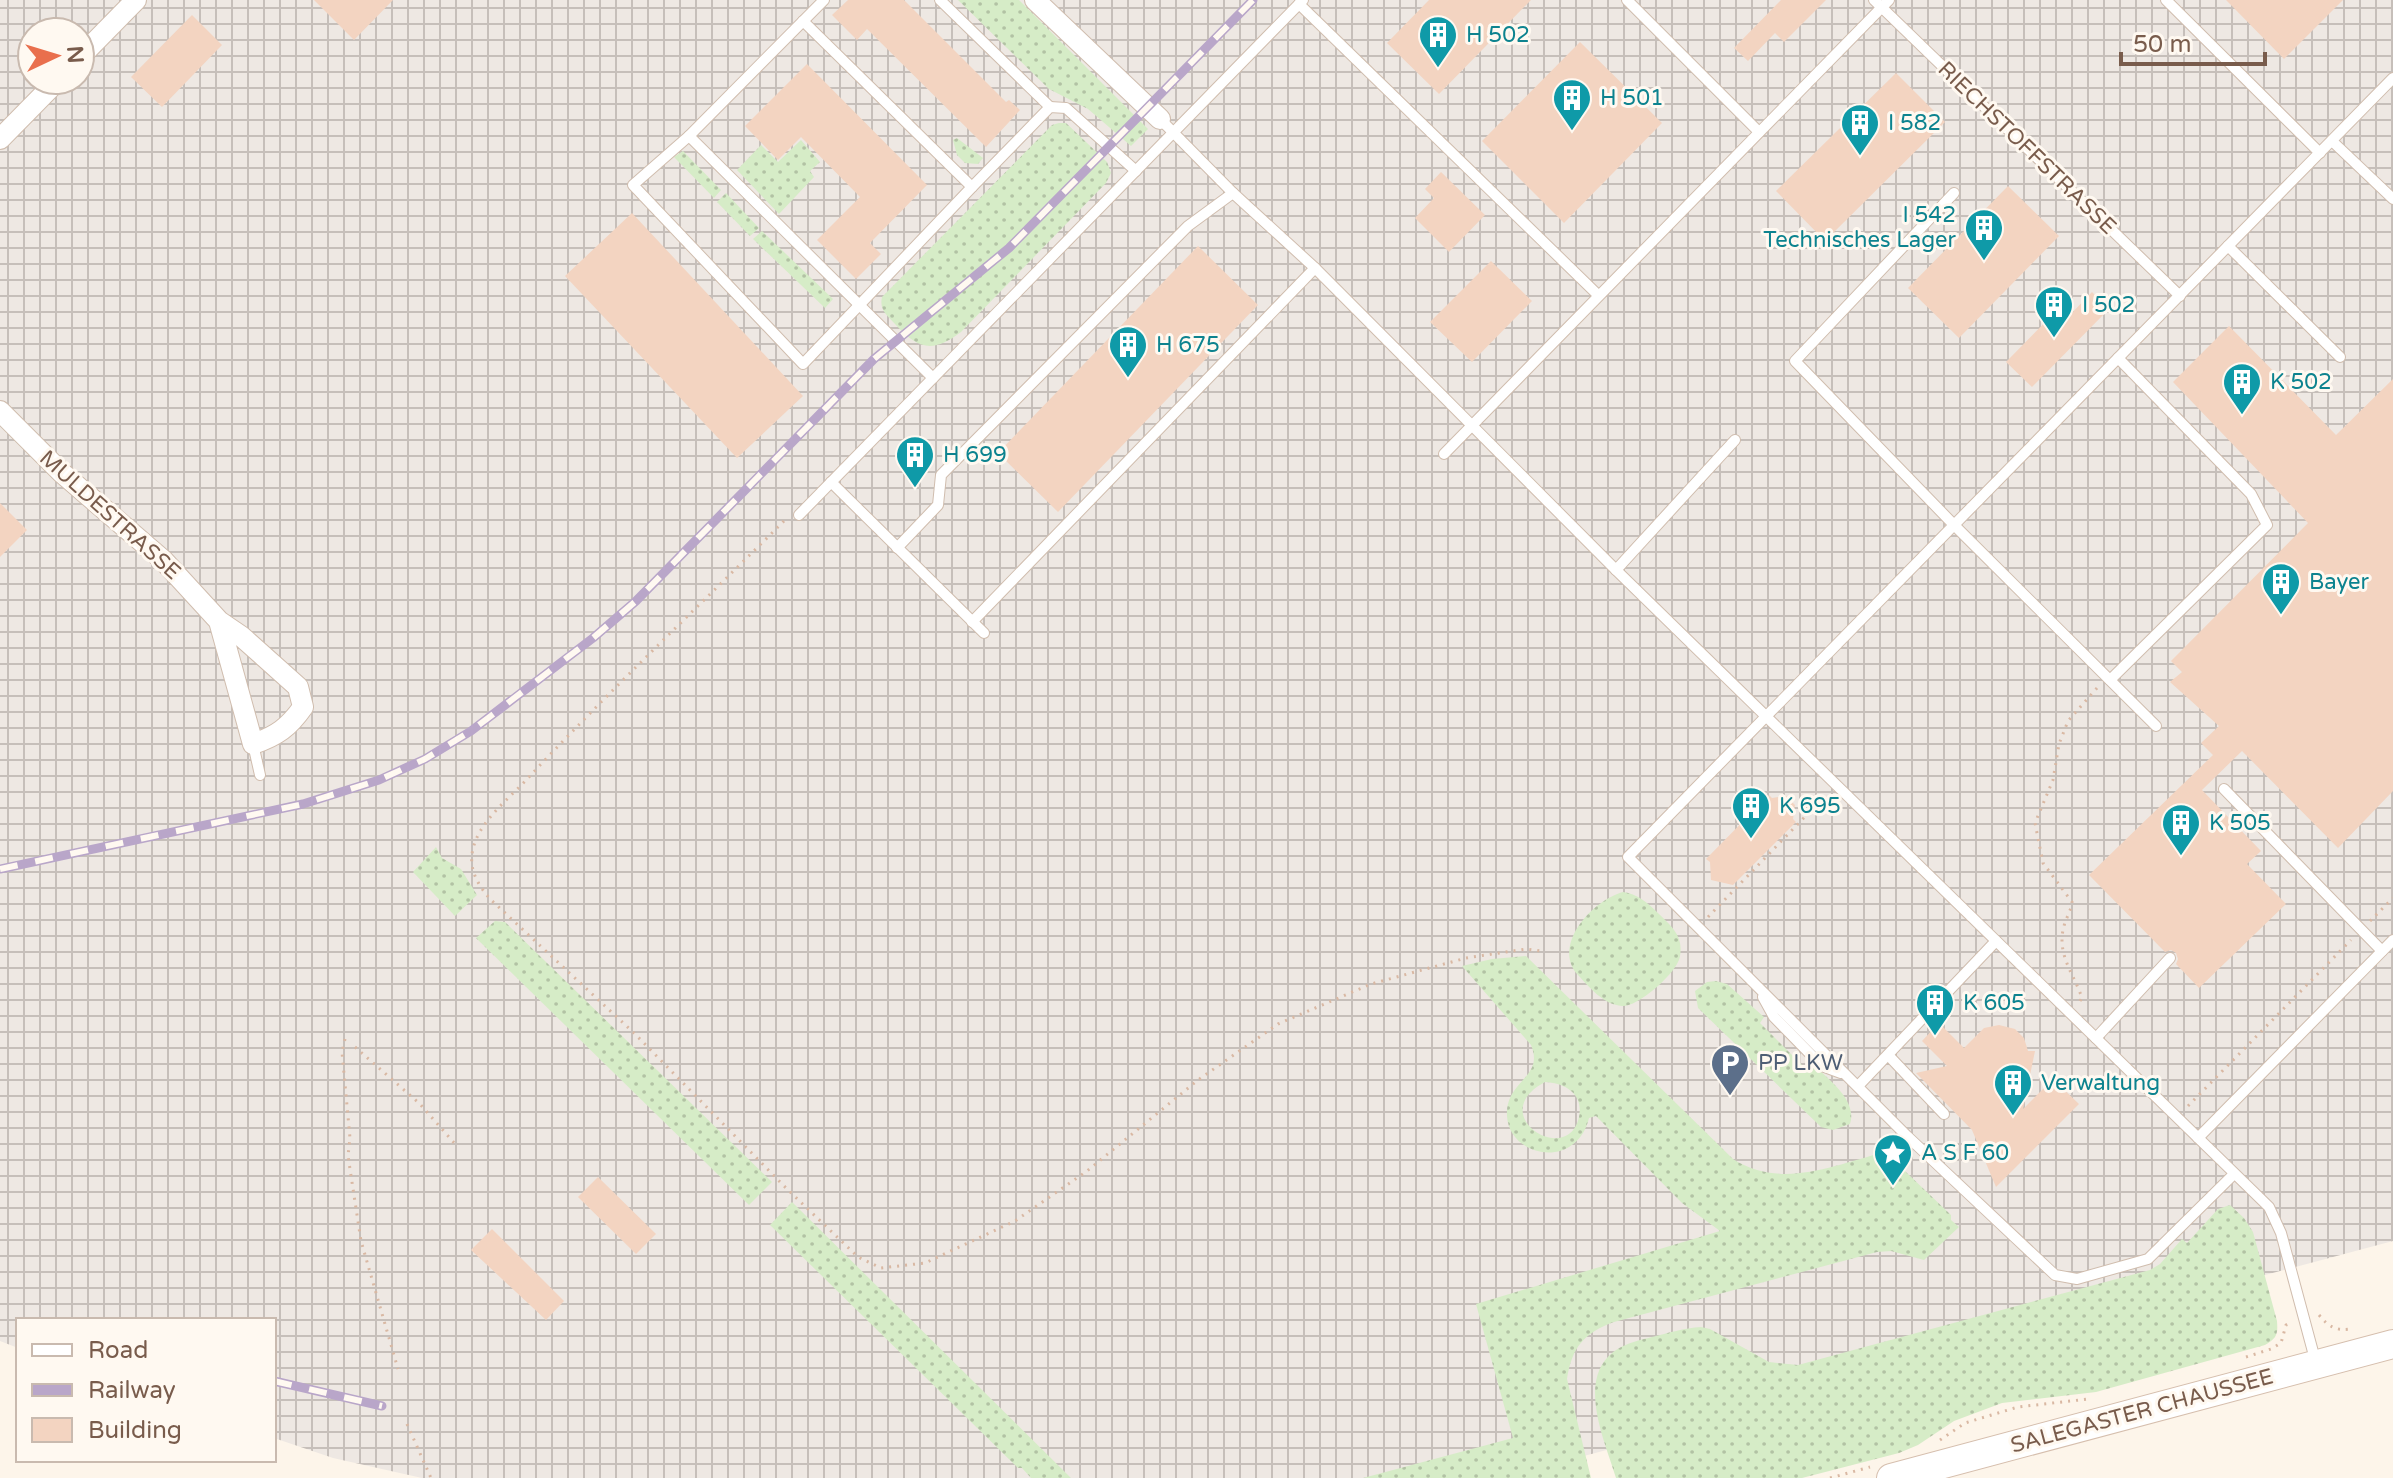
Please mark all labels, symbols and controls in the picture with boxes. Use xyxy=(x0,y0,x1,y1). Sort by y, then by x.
building icon: H 502 xyxy=(1417,14,1459,69)
north arrow xyxy=(16,16,96,96)
scale bar xyxy=(2121,16,2265,66)
place label: H 502 xyxy=(1466,22,1530,48)
text: 50 m xyxy=(2133,30,2191,59)
text: N xyxy=(61,45,89,64)
street label: RIECHSTOFFSTRASSE xyxy=(1933,56,2121,240)
building icon: H 501 xyxy=(1551,77,1593,132)
place label: H 501 xyxy=(1600,85,1664,111)
building icon: I 582 xyxy=(1839,102,1881,157)
place label: I 582 xyxy=(1888,110,1941,136)
place label: I 542 Technisches Lager xyxy=(1763,202,1957,253)
building icon: I 542 Technisches Lager xyxy=(1963,207,2005,262)
building icon: I 502 xyxy=(2033,284,2075,339)
place label: I 502 xyxy=(2082,292,2135,318)
building icon: H 675 xyxy=(1107,324,1149,379)
place label: H 675 xyxy=(1156,332,1220,358)
building icon: K 502 xyxy=(2221,361,2263,416)
place label: K 502 xyxy=(2270,369,2332,395)
building icon: H 699 xyxy=(894,434,936,489)
place label: H 699 xyxy=(943,442,1007,468)
street label: MULDESTRASSE xyxy=(34,445,186,585)
building icon: Bayer xyxy=(2260,561,2302,616)
place label: Bayer xyxy=(2309,569,2370,595)
building icon: K 695 xyxy=(1730,785,1772,840)
place label: K 695 xyxy=(1779,793,1841,819)
building icon: K 505 xyxy=(2160,802,2202,857)
place label: K 505 xyxy=(2209,810,2271,836)
building icon: K 605 xyxy=(1914,982,1956,1037)
place label: K 605 xyxy=(1963,990,2025,1016)
parking icon: PP LKW xyxy=(1709,1042,1751,1097)
place label: PP LKW xyxy=(1758,1050,1843,1076)
building icon: Verwaltung xyxy=(1992,1062,2034,1117)
place label: Verwaltung xyxy=(2041,1070,2160,1096)
place icon: A S F 60 xyxy=(1872,1132,1914,1187)
place label: A S F 60 xyxy=(1921,1140,2009,1166)
legend xyxy=(16,1318,276,1462)
text: Road xyxy=(88,1336,148,1365)
street label: SALEGASTER CHAUSSEE xyxy=(2008,1363,2276,1459)
text: Railway xyxy=(88,1376,176,1405)
text: Building xyxy=(88,1416,182,1445)

